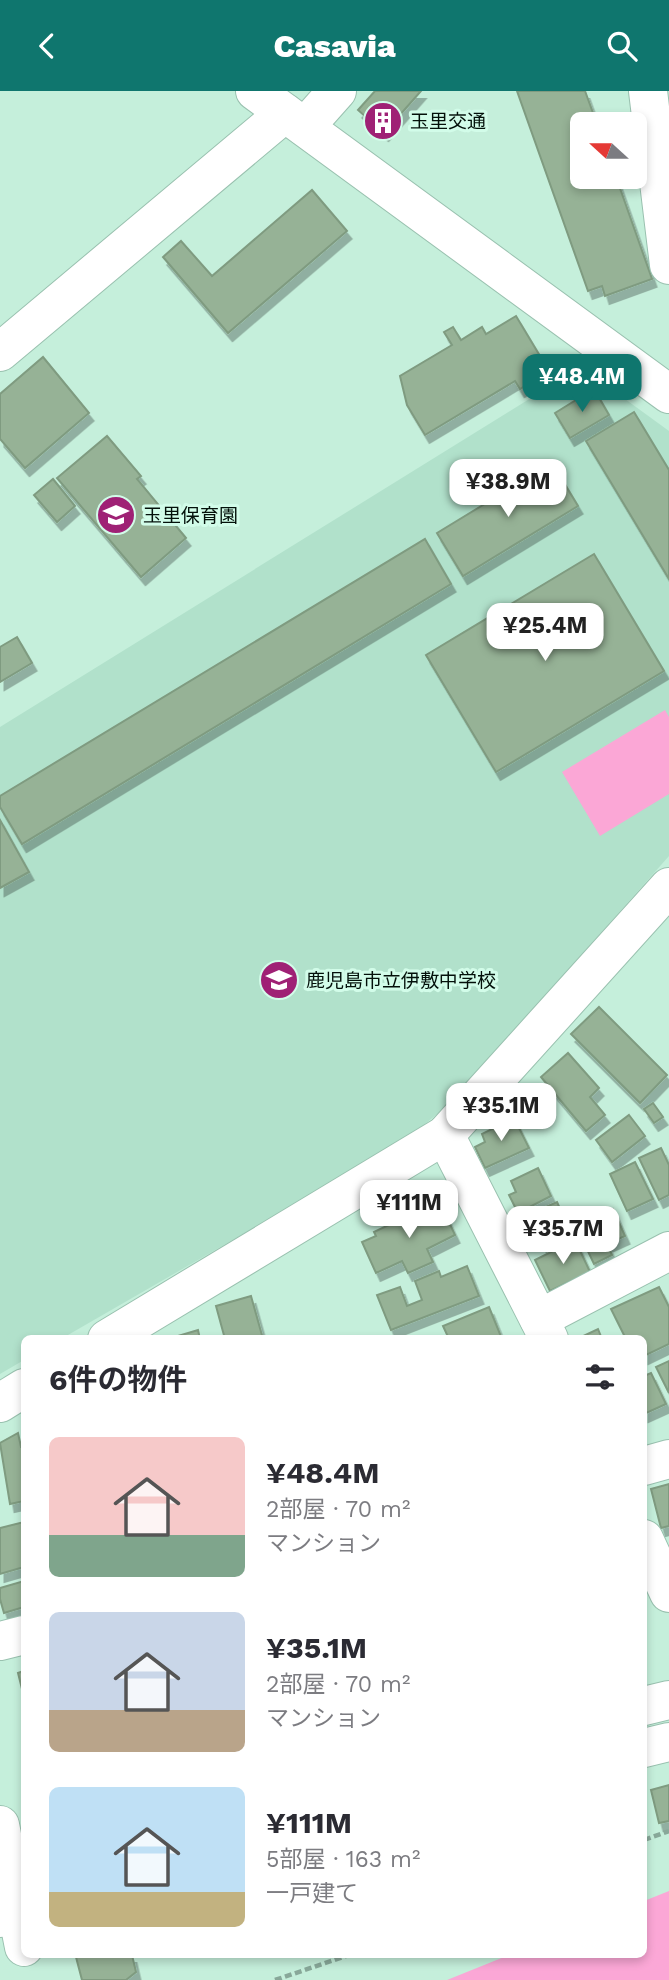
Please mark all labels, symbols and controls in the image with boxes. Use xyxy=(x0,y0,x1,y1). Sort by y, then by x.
icon: back xyxy=(28,27,66,65)
text: Casavia xyxy=(273,27,396,65)
icon: search xyxy=(603,27,641,65)
building icon: 玉里交通 xyxy=(362,100,404,142)
place label: 玉里交通 xyxy=(410,110,486,133)
north arrow xyxy=(570,112,648,189)
map controls xyxy=(570,112,647,189)
pin: ¥48.4M xyxy=(525,355,639,414)
text: ¥48.4M xyxy=(539,363,625,390)
pin: ¥38.9M xyxy=(451,459,565,519)
text: ¥38.9M xyxy=(465,468,551,495)
school or university icon: 玉里保育園 xyxy=(95,494,137,536)
place label: 玉里保育園 xyxy=(143,504,238,527)
pin: ¥25.4M xyxy=(488,603,602,663)
text: ¥25.4M xyxy=(503,612,587,639)
school or university icon: 鹿児島市立伊敷中学校 xyxy=(258,959,300,1001)
place label: 鹿児島市立伊敷中学校 xyxy=(306,969,496,992)
pin: ¥35.1M xyxy=(444,1083,558,1143)
text: ¥35.1M xyxy=(462,1092,540,1119)
pin: ¥111M xyxy=(360,1181,458,1240)
text: ¥111M xyxy=(376,1189,442,1216)
pin: ¥35.7M xyxy=(506,1207,620,1266)
text: ¥35.7M xyxy=(522,1215,604,1242)
icon: filters xyxy=(581,1358,619,1396)
text: 6件の物件 xyxy=(49,1362,187,1397)
text: ¥48.4M xyxy=(266,1455,379,1490)
icon: home xyxy=(105,1465,189,1549)
text: 2部屋 · 70 m² xyxy=(266,1496,410,1523)
text: マンション xyxy=(266,1530,381,1557)
text: ¥35.1M xyxy=(266,1630,367,1665)
icon: home xyxy=(105,1640,189,1724)
text: 2部屋 · 70 m² xyxy=(266,1671,410,1698)
text: マンション xyxy=(266,1705,381,1732)
text: ¥111M xyxy=(266,1805,352,1840)
icon: home xyxy=(105,1815,189,1899)
text: 5部屋 · 163 m² xyxy=(266,1846,420,1873)
text: 一戸建て xyxy=(266,1880,358,1907)

